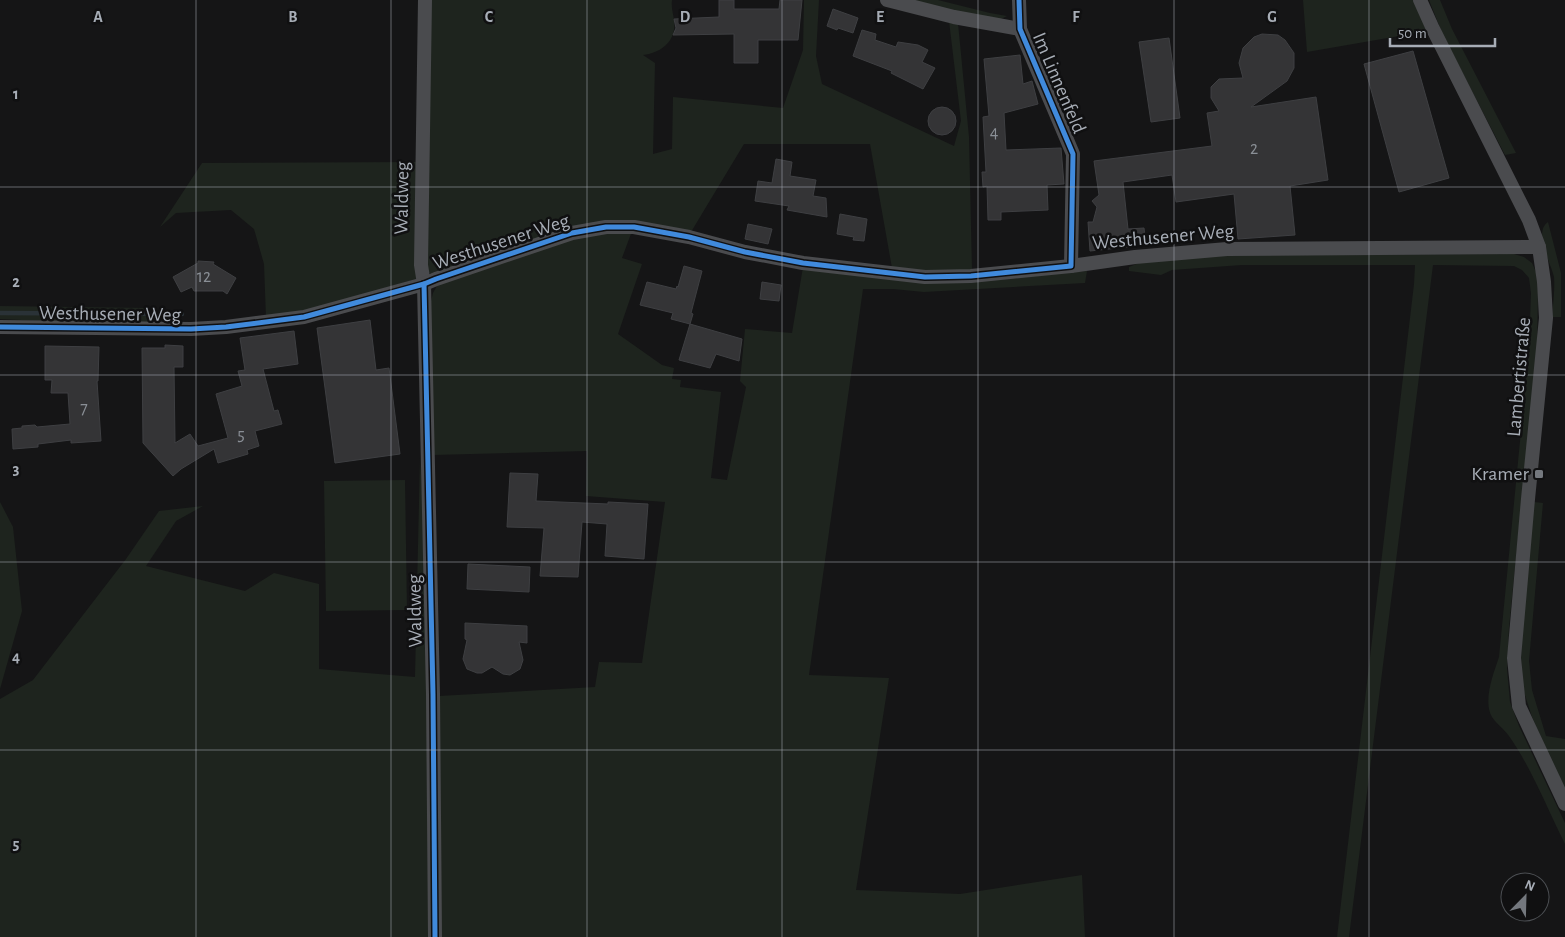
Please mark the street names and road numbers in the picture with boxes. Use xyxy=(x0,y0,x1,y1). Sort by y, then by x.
street label: Im Linnenfeld xyxy=(1029,30,1089,136)
street label: Waldweg xyxy=(391,161,413,235)
street label: Westhusener Weg xyxy=(430,210,572,273)
street label: Westhusener Weg xyxy=(1091,221,1235,253)
street label: Westhusener Weg xyxy=(39,303,182,325)
street label: Lambertistraße xyxy=(1504,316,1534,438)
street label: Waldweg xyxy=(404,574,426,648)

